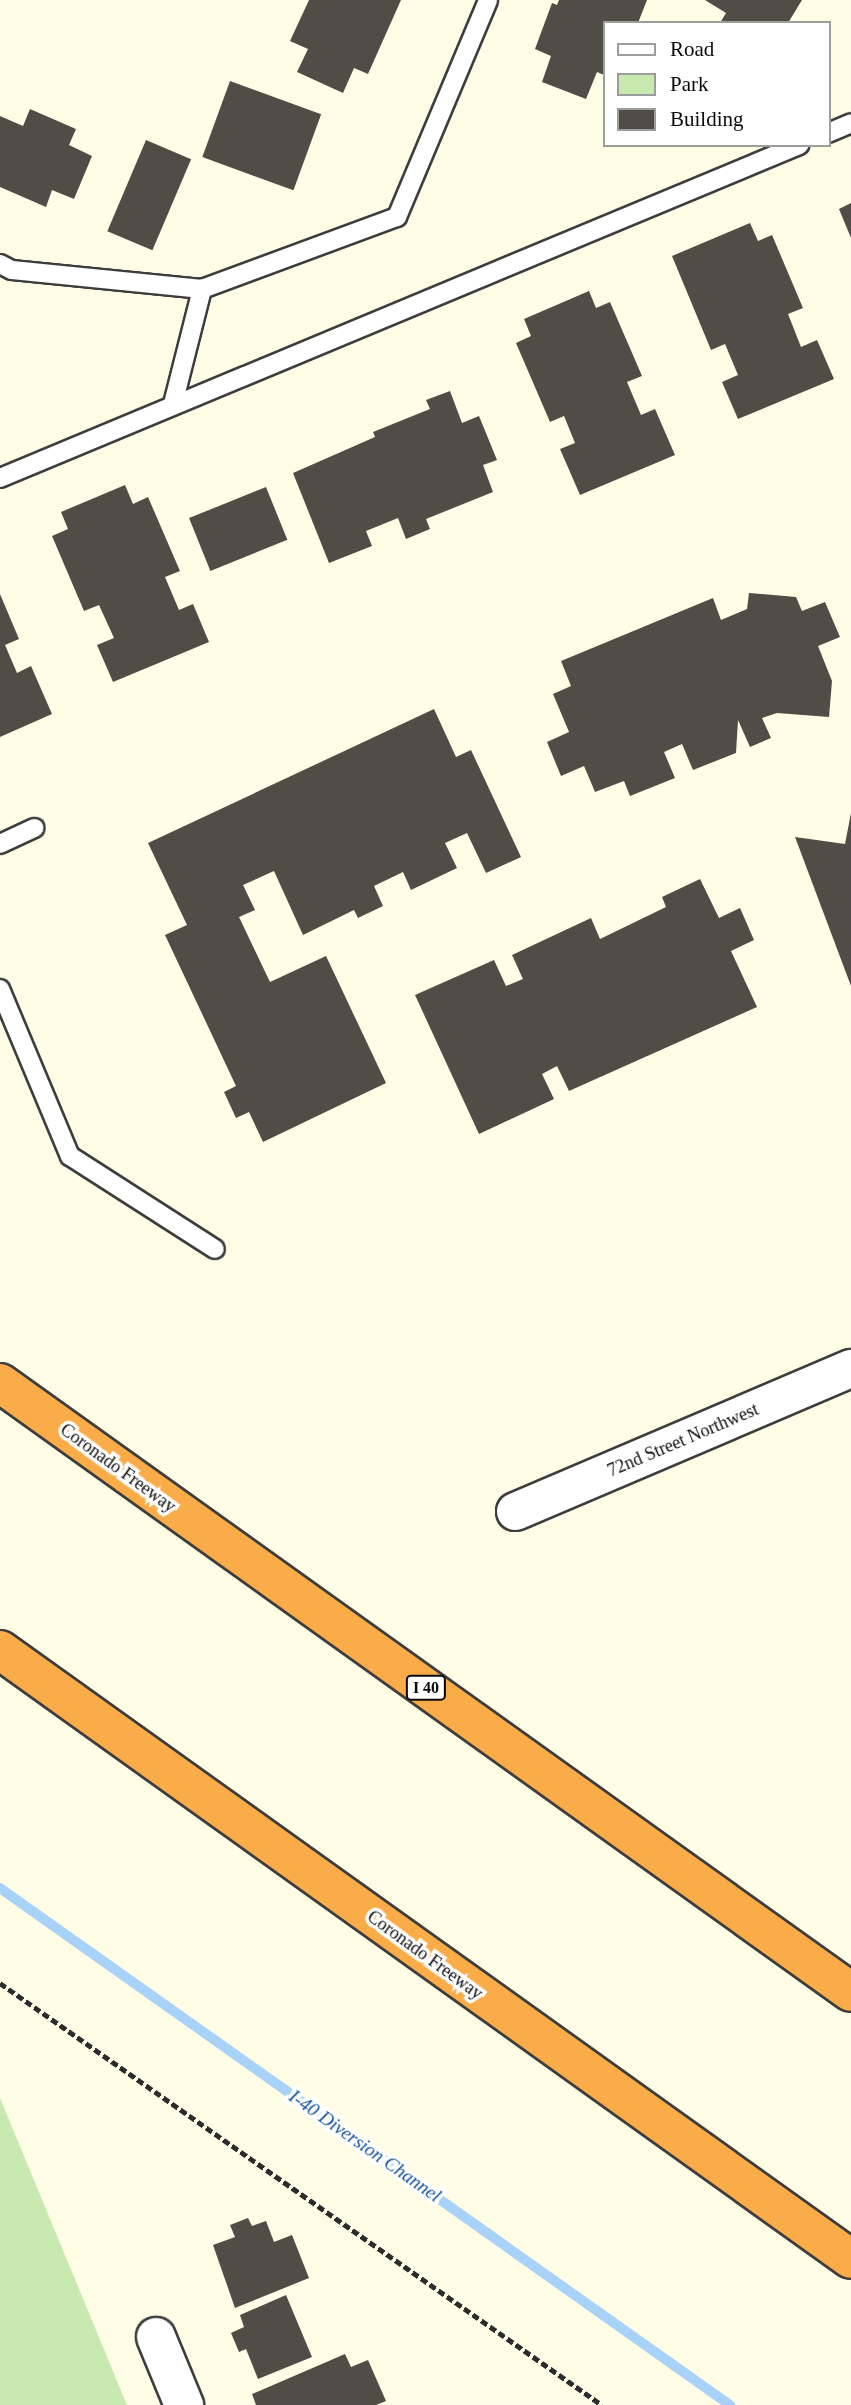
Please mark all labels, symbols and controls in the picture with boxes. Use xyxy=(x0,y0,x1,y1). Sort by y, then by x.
legend xyxy=(602,21,830,147)
text: Road xyxy=(670,37,714,61)
text: Park xyxy=(670,72,709,96)
text: Building xyxy=(670,107,744,131)
street label: 72nd Street Northwest xyxy=(604,1398,762,1482)
street label: Coronado Freeway xyxy=(56,1419,180,1517)
road number: I 40 xyxy=(405,1676,447,1700)
street label: Coronado Freeway xyxy=(363,1906,487,2004)
water label: I-40 Diversion Channel xyxy=(285,2085,445,2207)

